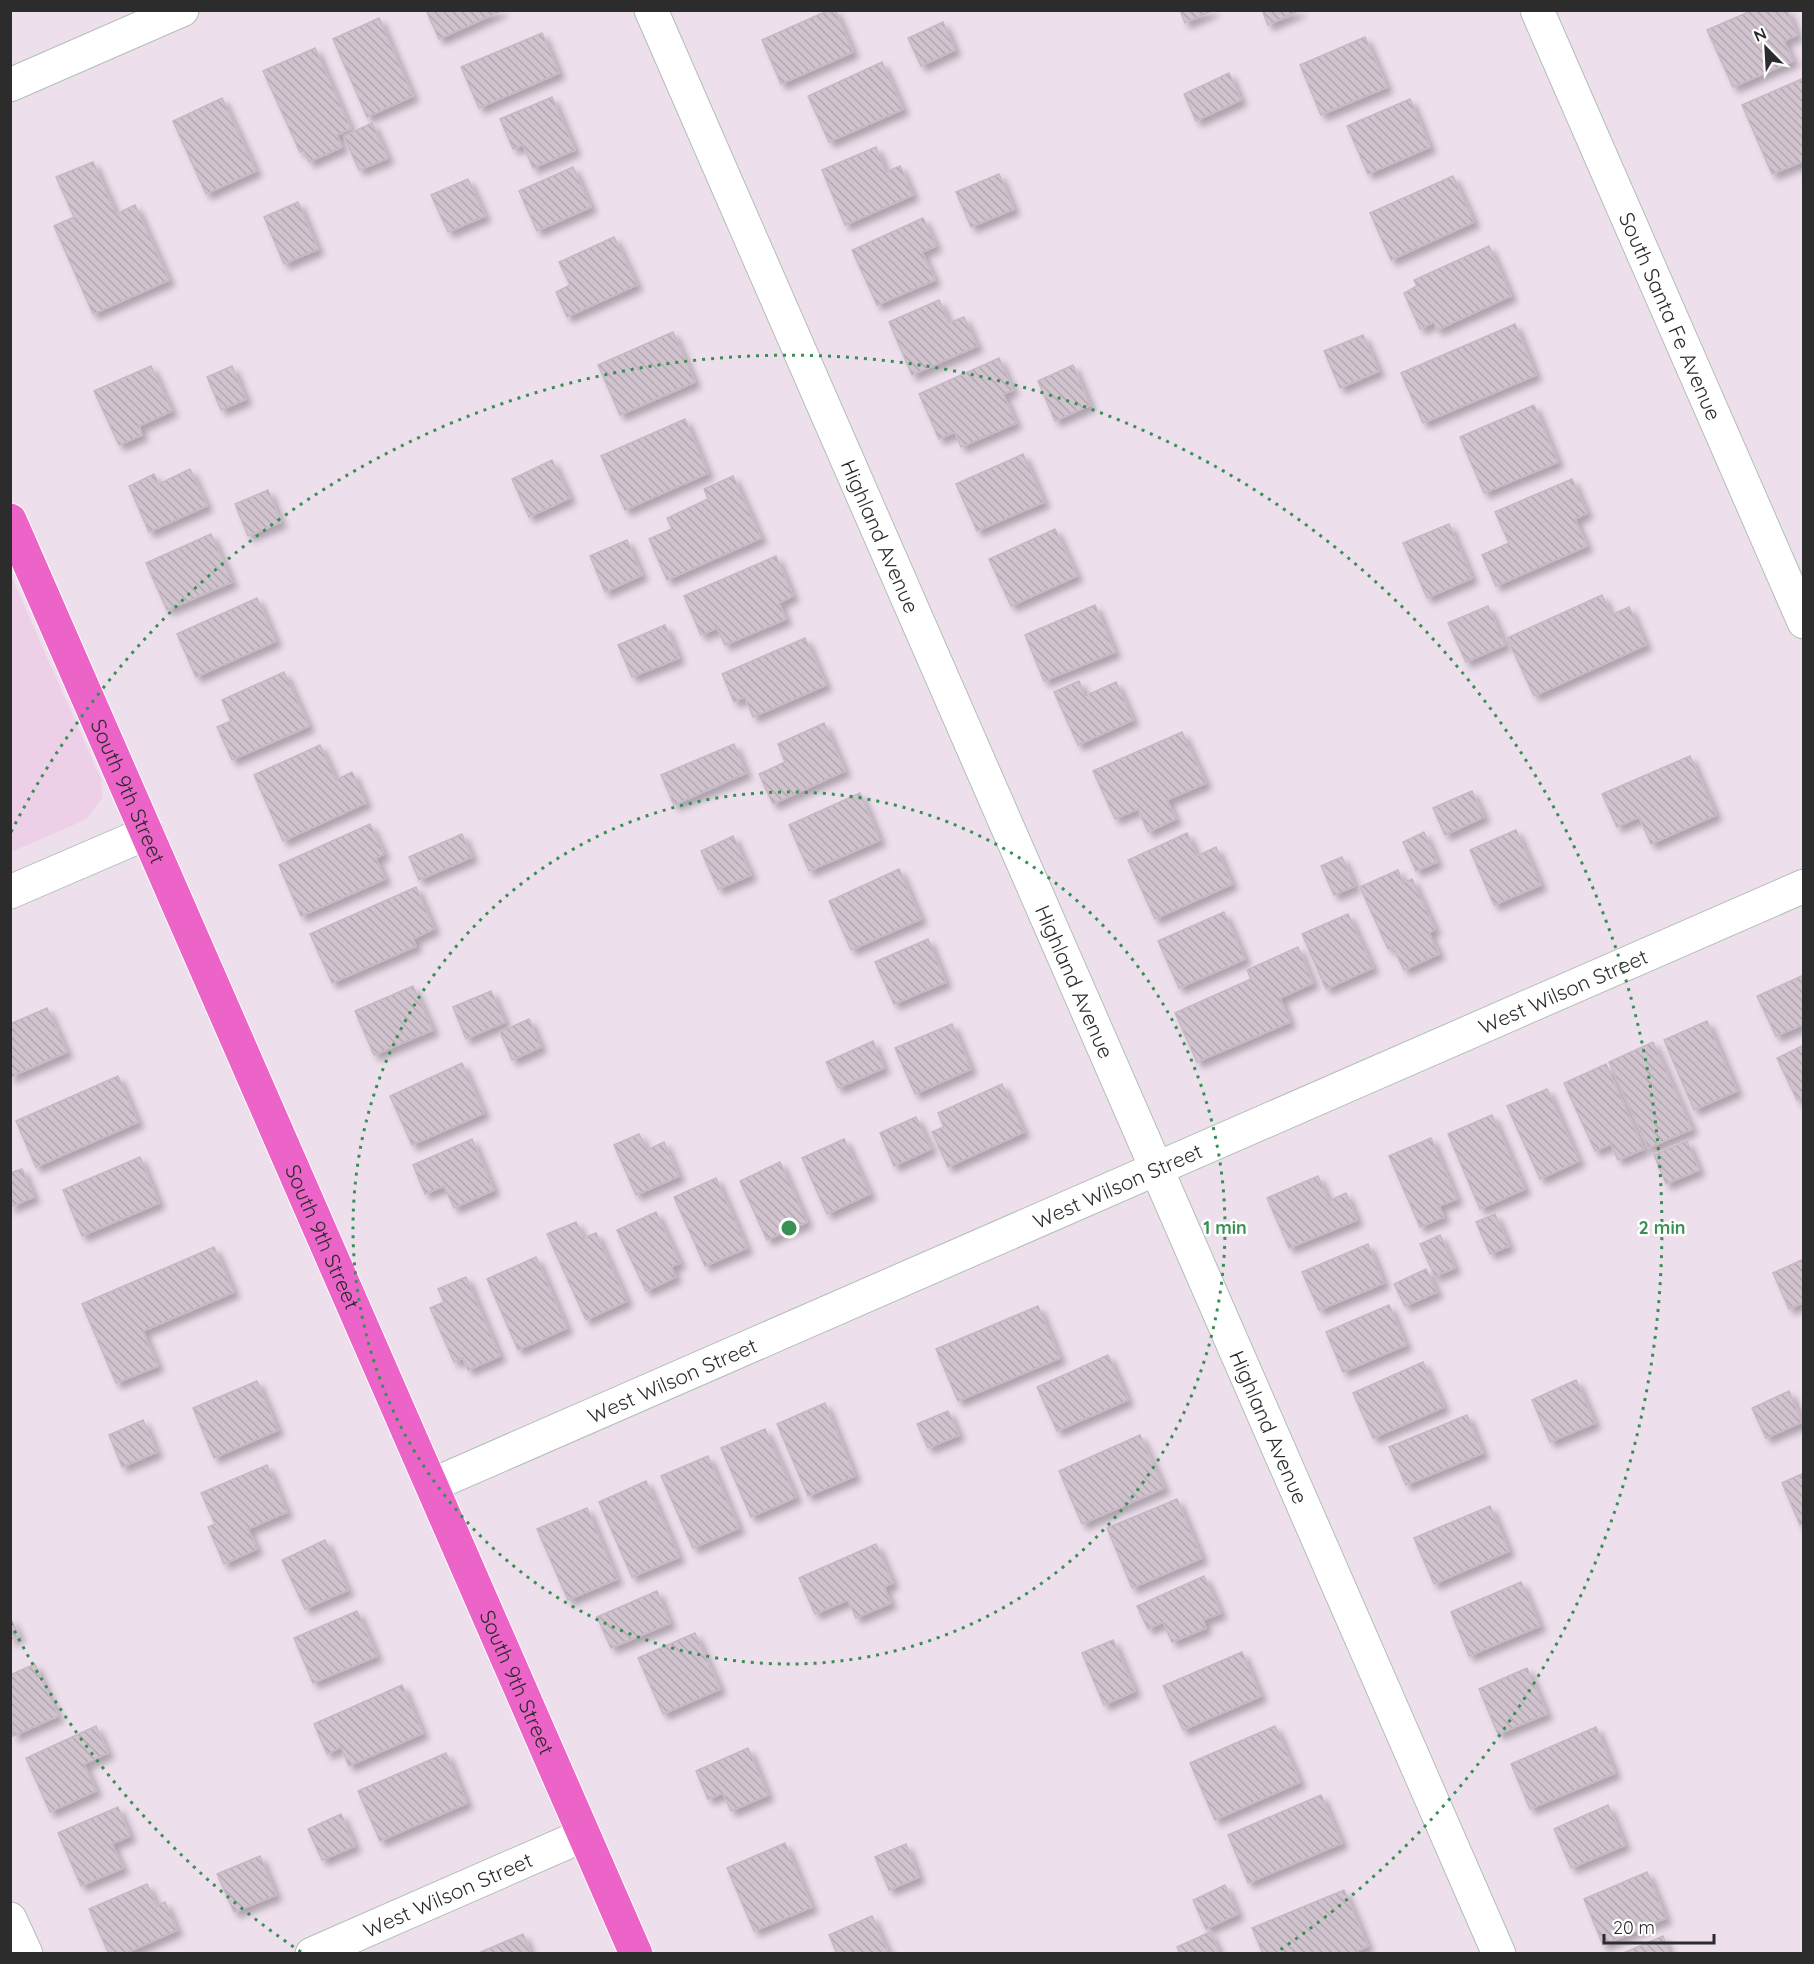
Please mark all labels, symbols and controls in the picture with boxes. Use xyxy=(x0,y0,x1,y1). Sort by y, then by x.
north arrow xyxy=(1736,18,1796,78)
text: N xyxy=(1750,23,1769,46)
street label: South Santa Fe Avenue xyxy=(1614,208,1727,424)
street label: Highland Avenue xyxy=(836,455,925,617)
street label: South 9th Street xyxy=(85,715,171,868)
street label: Highland Avenue xyxy=(1030,901,1120,1062)
street label: West Wilson Street xyxy=(1474,943,1652,1040)
street label: West Wilson Street xyxy=(1029,1137,1206,1234)
street label: South 9th Street xyxy=(280,1160,366,1313)
text: 1 min xyxy=(1203,1216,1247,1239)
text: 2 min xyxy=(1639,1216,1685,1239)
centre of rings xyxy=(779,1218,799,1238)
street label: West Wilson Street xyxy=(583,1332,761,1429)
street label: Highland Avenue xyxy=(1224,1346,1314,1508)
street label: South 9th Street xyxy=(474,1606,560,1758)
street label: West Wilson Street xyxy=(359,1846,536,1943)
scale bar xyxy=(1604,1907,1714,1945)
text: 20 m xyxy=(1613,1916,1655,1939)

